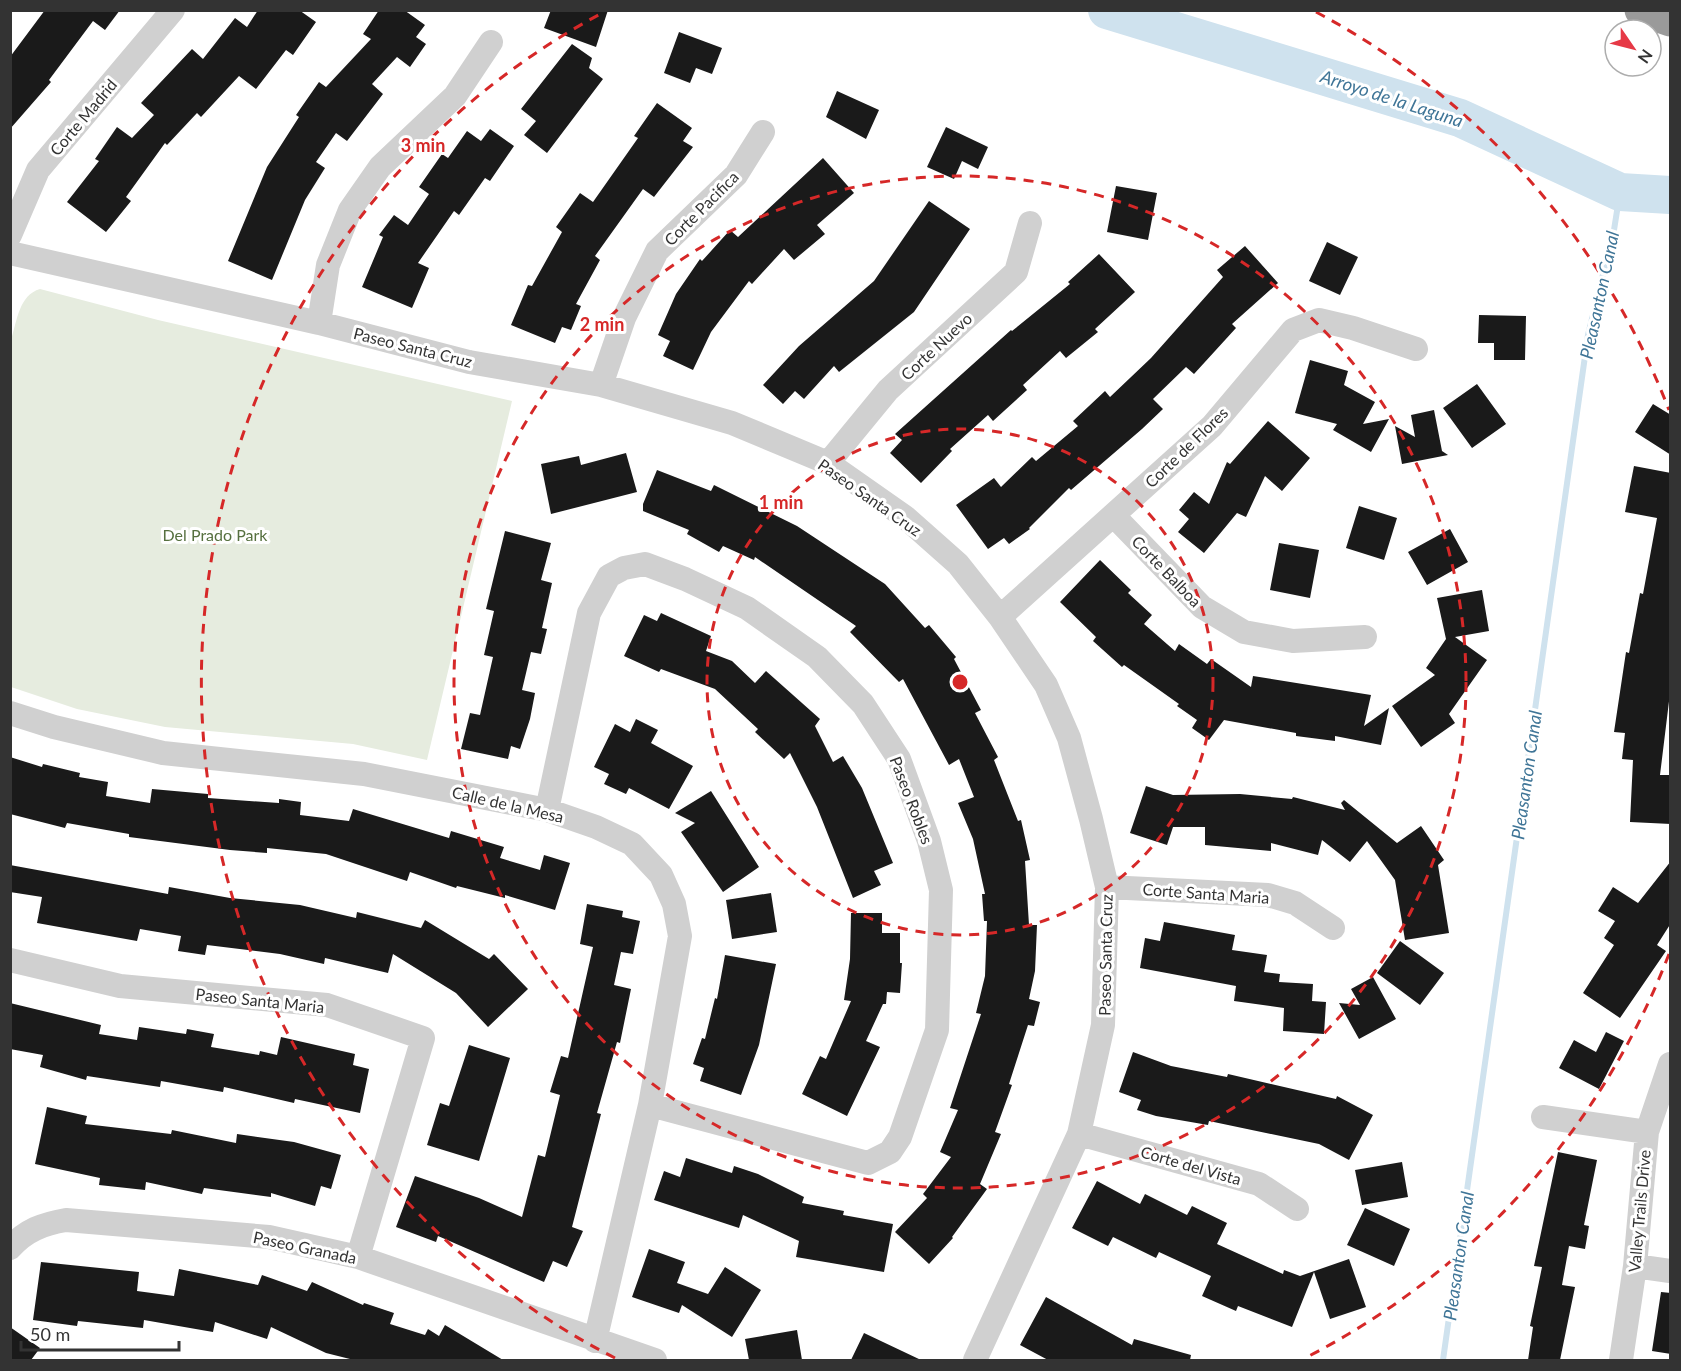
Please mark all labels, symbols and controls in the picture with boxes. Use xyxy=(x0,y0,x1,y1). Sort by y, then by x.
north arrow xyxy=(1603,18,1663,78)
text: N xyxy=(1634,46,1657,67)
water label: Arroyo de la Laguna xyxy=(1317,64,1466,131)
street label: Corte Madrid xyxy=(46,75,120,159)
text: 3 min xyxy=(401,134,445,156)
street label: Corte Pacifica xyxy=(660,167,742,249)
water label: Pleasanton Canal xyxy=(1575,229,1623,361)
street label: Corte Nuevo xyxy=(897,308,975,384)
text: 2 min xyxy=(580,313,624,335)
street label: Paseo Santa Cruz xyxy=(352,323,474,371)
street label: Corte de Flores xyxy=(1141,403,1231,491)
street label: Paseo Santa Cruz xyxy=(815,454,925,540)
text: 1 min xyxy=(759,491,803,513)
park label: Del Prado Park xyxy=(163,525,268,544)
street label: Corte Balboa xyxy=(1128,531,1206,611)
centre of rings xyxy=(950,672,970,692)
water label: Pleasanton Canal xyxy=(1506,709,1546,841)
street label: Paseo Robles xyxy=(887,753,937,847)
street label: Calle de la Mesa xyxy=(450,782,566,826)
street label: Corte Santa Maria xyxy=(1142,879,1270,907)
street label: Paseo Santa Cruz xyxy=(1094,894,1116,1016)
street label: Paseo Santa Maria xyxy=(195,984,325,1016)
street label: Corte del Vista xyxy=(1139,1142,1243,1188)
street label: Valley Trails Drive xyxy=(1624,1149,1654,1273)
water label: Pleasanton Canal xyxy=(1438,1190,1478,1322)
street label: Paseo Granada xyxy=(252,1227,358,1267)
scale bar xyxy=(21,1314,178,1352)
text: 50 m xyxy=(30,1323,70,1345)

